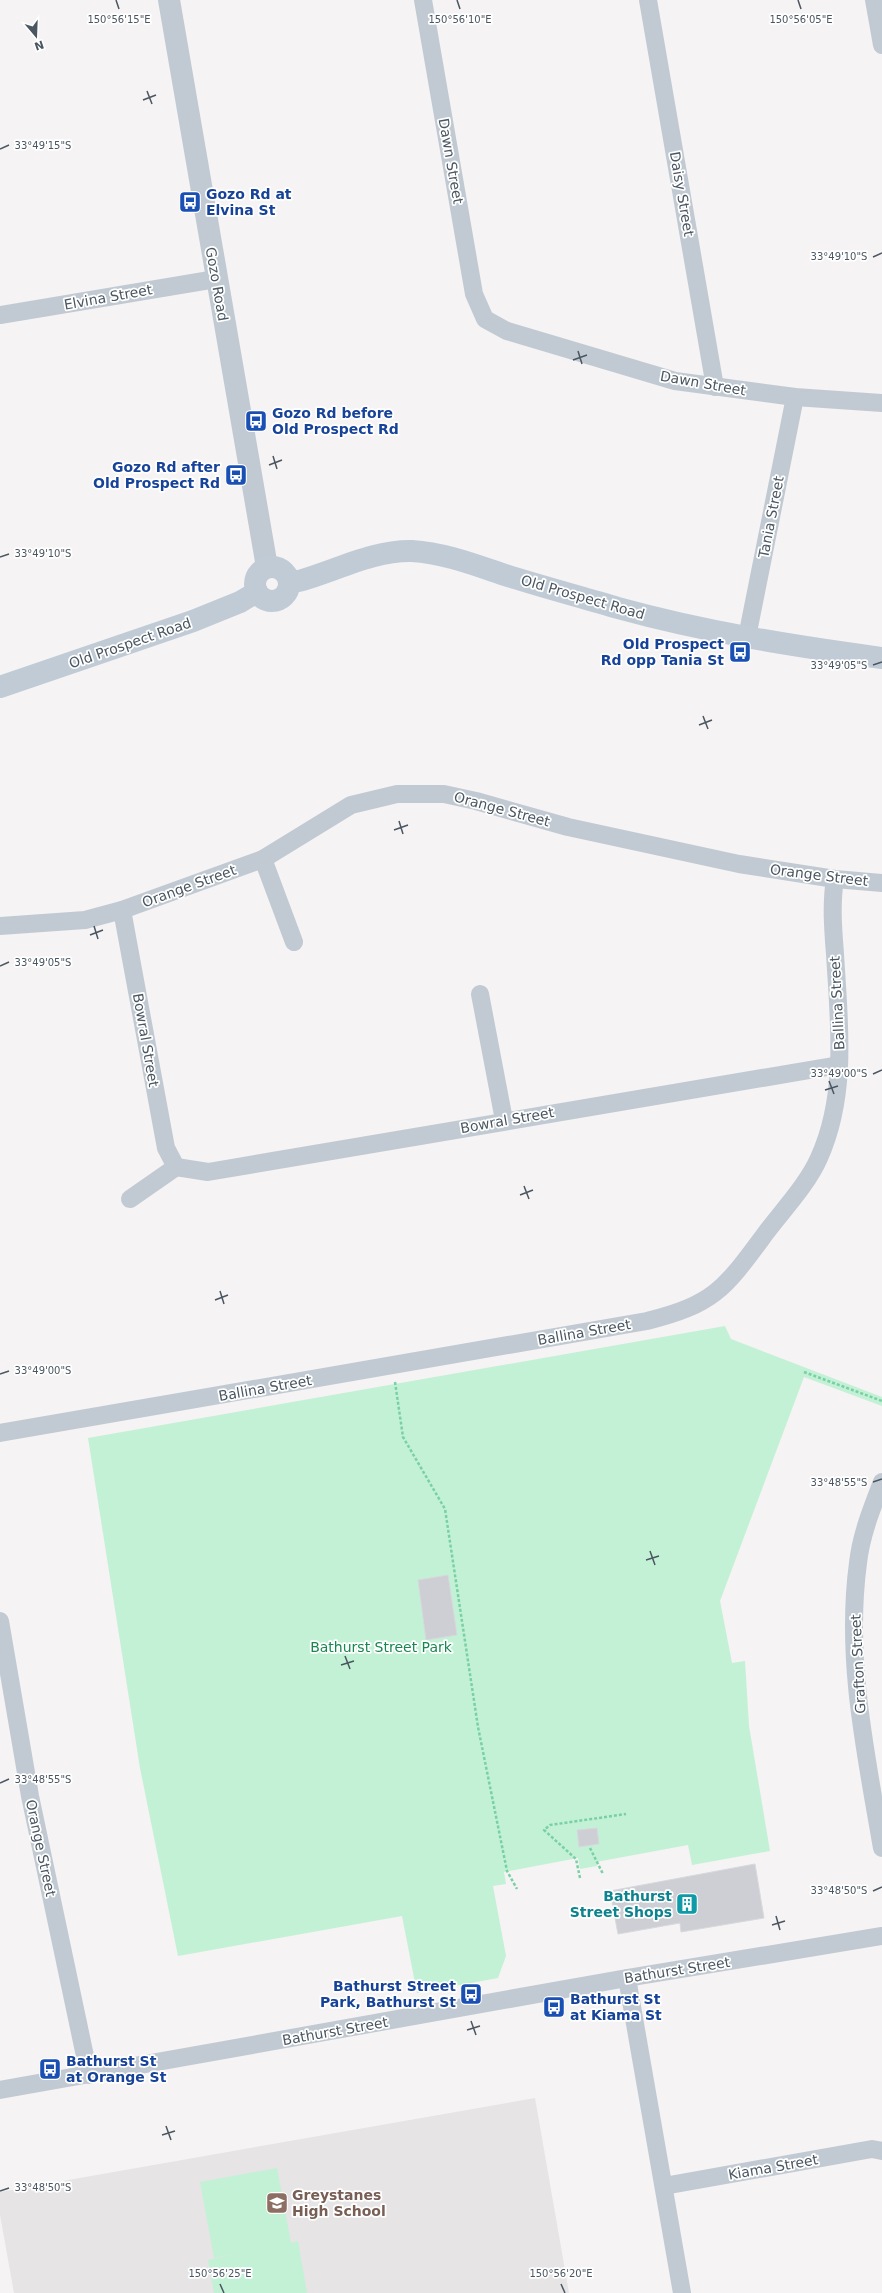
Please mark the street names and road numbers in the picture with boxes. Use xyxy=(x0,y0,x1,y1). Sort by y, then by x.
street label: Dawn Street xyxy=(436,117,466,206)
street label: Daisy Street xyxy=(667,150,697,238)
street label: Gozo Road xyxy=(203,246,231,322)
street label: Elvina Street xyxy=(63,281,154,313)
street label: Dawn Street xyxy=(659,368,748,398)
street label: Tania Street xyxy=(755,474,787,560)
street label: Old Prospect Road xyxy=(519,572,647,622)
street label: Old Prospect Road xyxy=(67,615,193,671)
street label: Orange Street xyxy=(452,788,552,830)
street label: Orange Street xyxy=(140,861,239,910)
street label: Orange Street xyxy=(769,861,869,889)
street label: Ballina Street xyxy=(827,955,847,1051)
street label: Bowral Street xyxy=(130,992,162,1089)
street label: Bowral Street xyxy=(459,1104,556,1136)
street label: Ballina Street xyxy=(536,1316,632,1348)
street label: Ballina Street xyxy=(217,1372,313,1404)
street label: Grafton Street xyxy=(847,1613,869,1714)
street label: Orange Street xyxy=(23,1798,59,1898)
street label: Bathurst Street xyxy=(623,1954,732,1986)
street label: Bathurst Street xyxy=(281,2014,390,2048)
street label: Kiama Street xyxy=(727,2151,820,2183)

